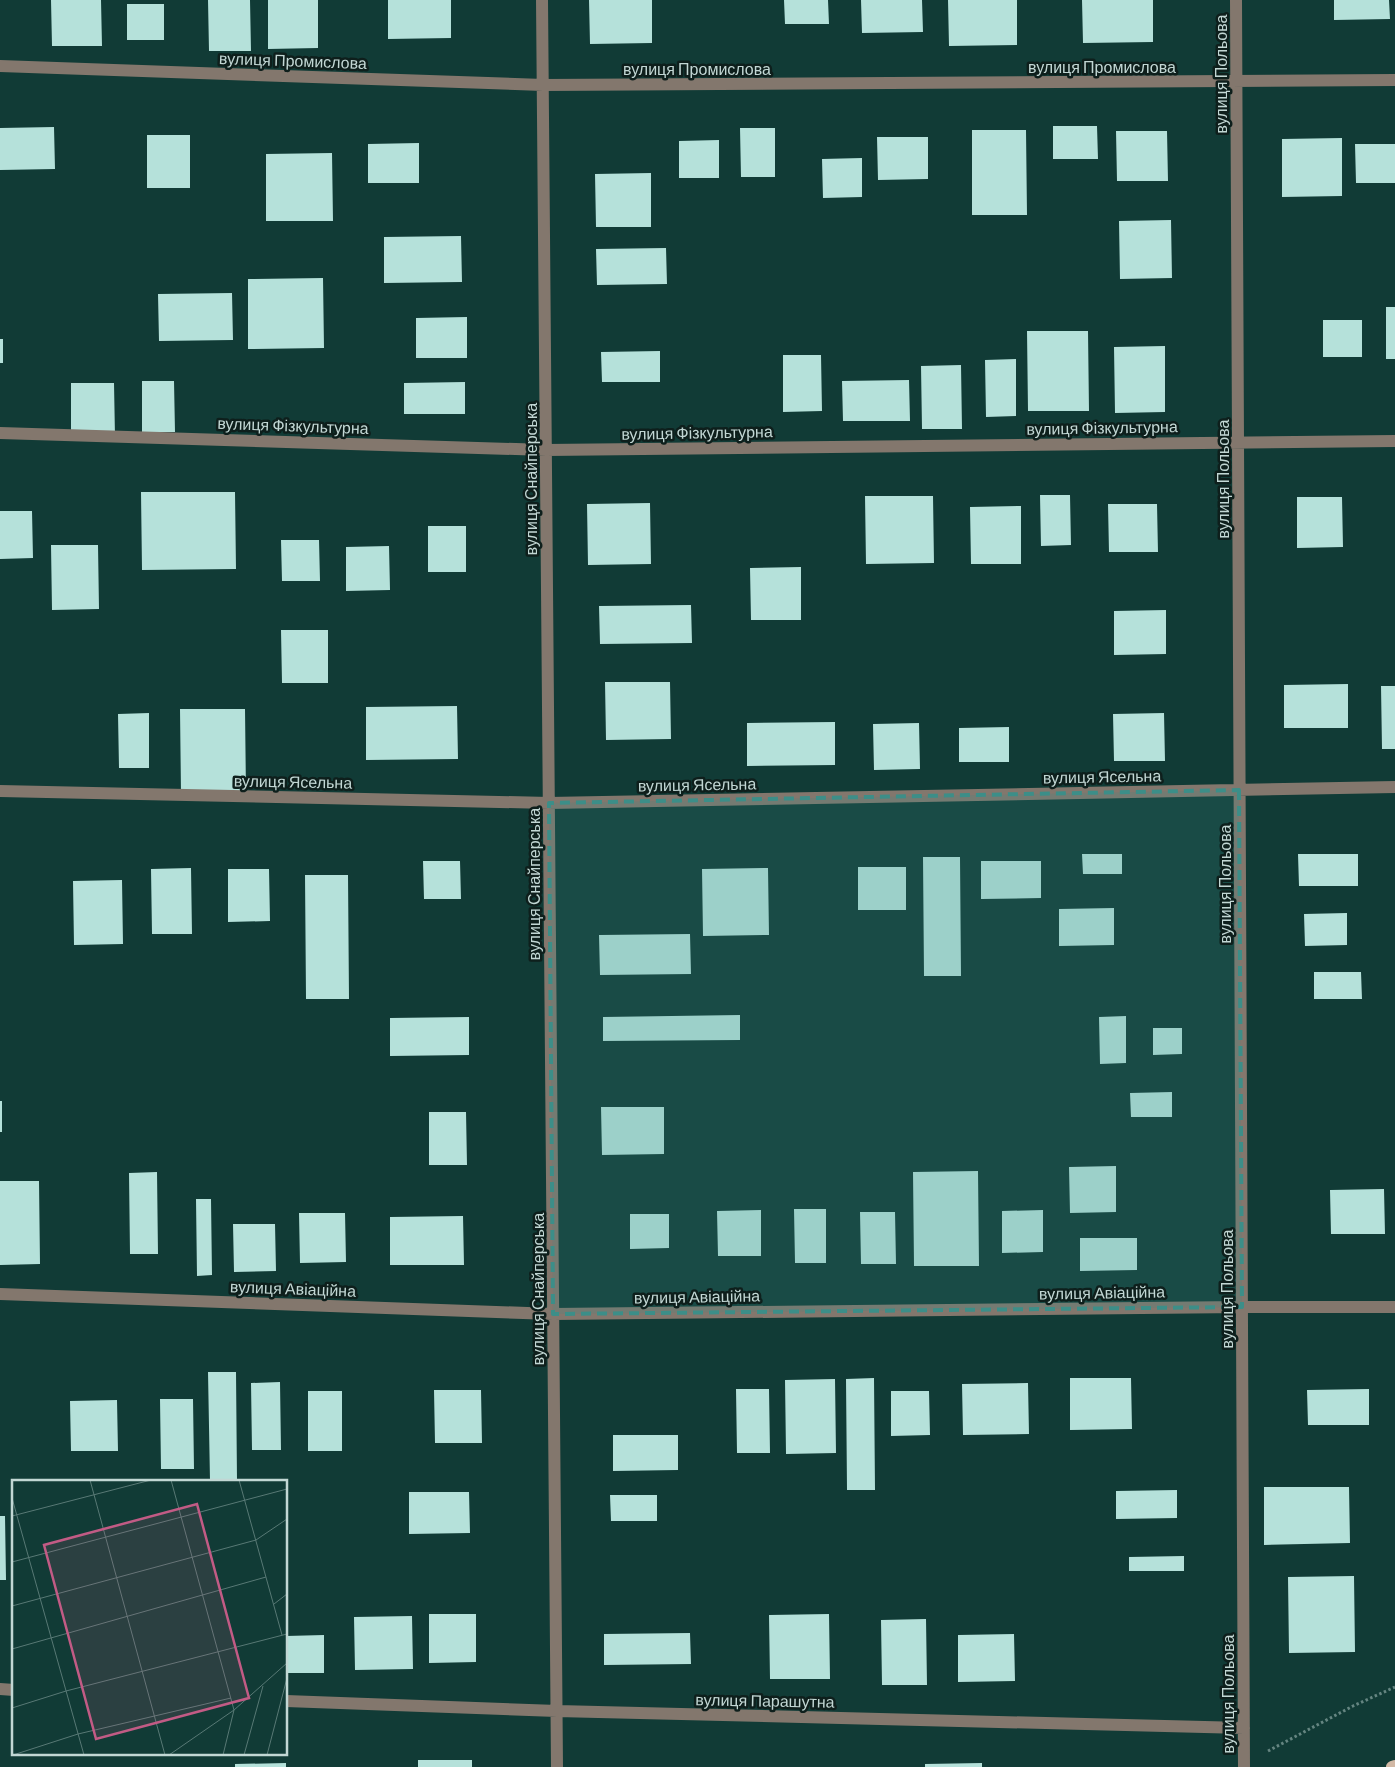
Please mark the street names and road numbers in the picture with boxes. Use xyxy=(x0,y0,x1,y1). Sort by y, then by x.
street label: вулиця Польова xyxy=(1211,14,1230,133)
street label: вулиця Промислова xyxy=(219,48,367,72)
street label: вулиця Промислова xyxy=(1028,57,1176,76)
street label: вулиця Промислова xyxy=(623,59,771,78)
street label: вулиця Снайперська xyxy=(521,403,540,555)
street label: вулиця Фізкультурна xyxy=(217,413,369,437)
street label: вулиця Фізкультурна xyxy=(1026,416,1178,438)
street label: вулиця Польова xyxy=(1213,419,1232,538)
street label: вулиця Фізкультурна xyxy=(621,421,773,443)
street label: вулиця Ясельна xyxy=(1043,765,1161,787)
street label: вулиця Ясельна xyxy=(234,770,352,792)
street label: вулиця Ясельна xyxy=(638,773,756,795)
street label: вулиця Снайперська xyxy=(524,808,543,960)
street label: вулиця Польова xyxy=(1215,824,1234,943)
street label: вулиця Снайперська xyxy=(528,1213,547,1365)
street label: вулиця Польова xyxy=(1217,1229,1236,1348)
street label: вулиця Авіаційна xyxy=(230,1276,356,1300)
street label: вулиця Авіаційна xyxy=(1039,1281,1165,1303)
street label: вулиця Авіаційна xyxy=(634,1285,760,1307)
street label: вулиця Польова xyxy=(1218,1634,1237,1753)
street label: вулиця Парашутна xyxy=(695,1689,835,1711)

